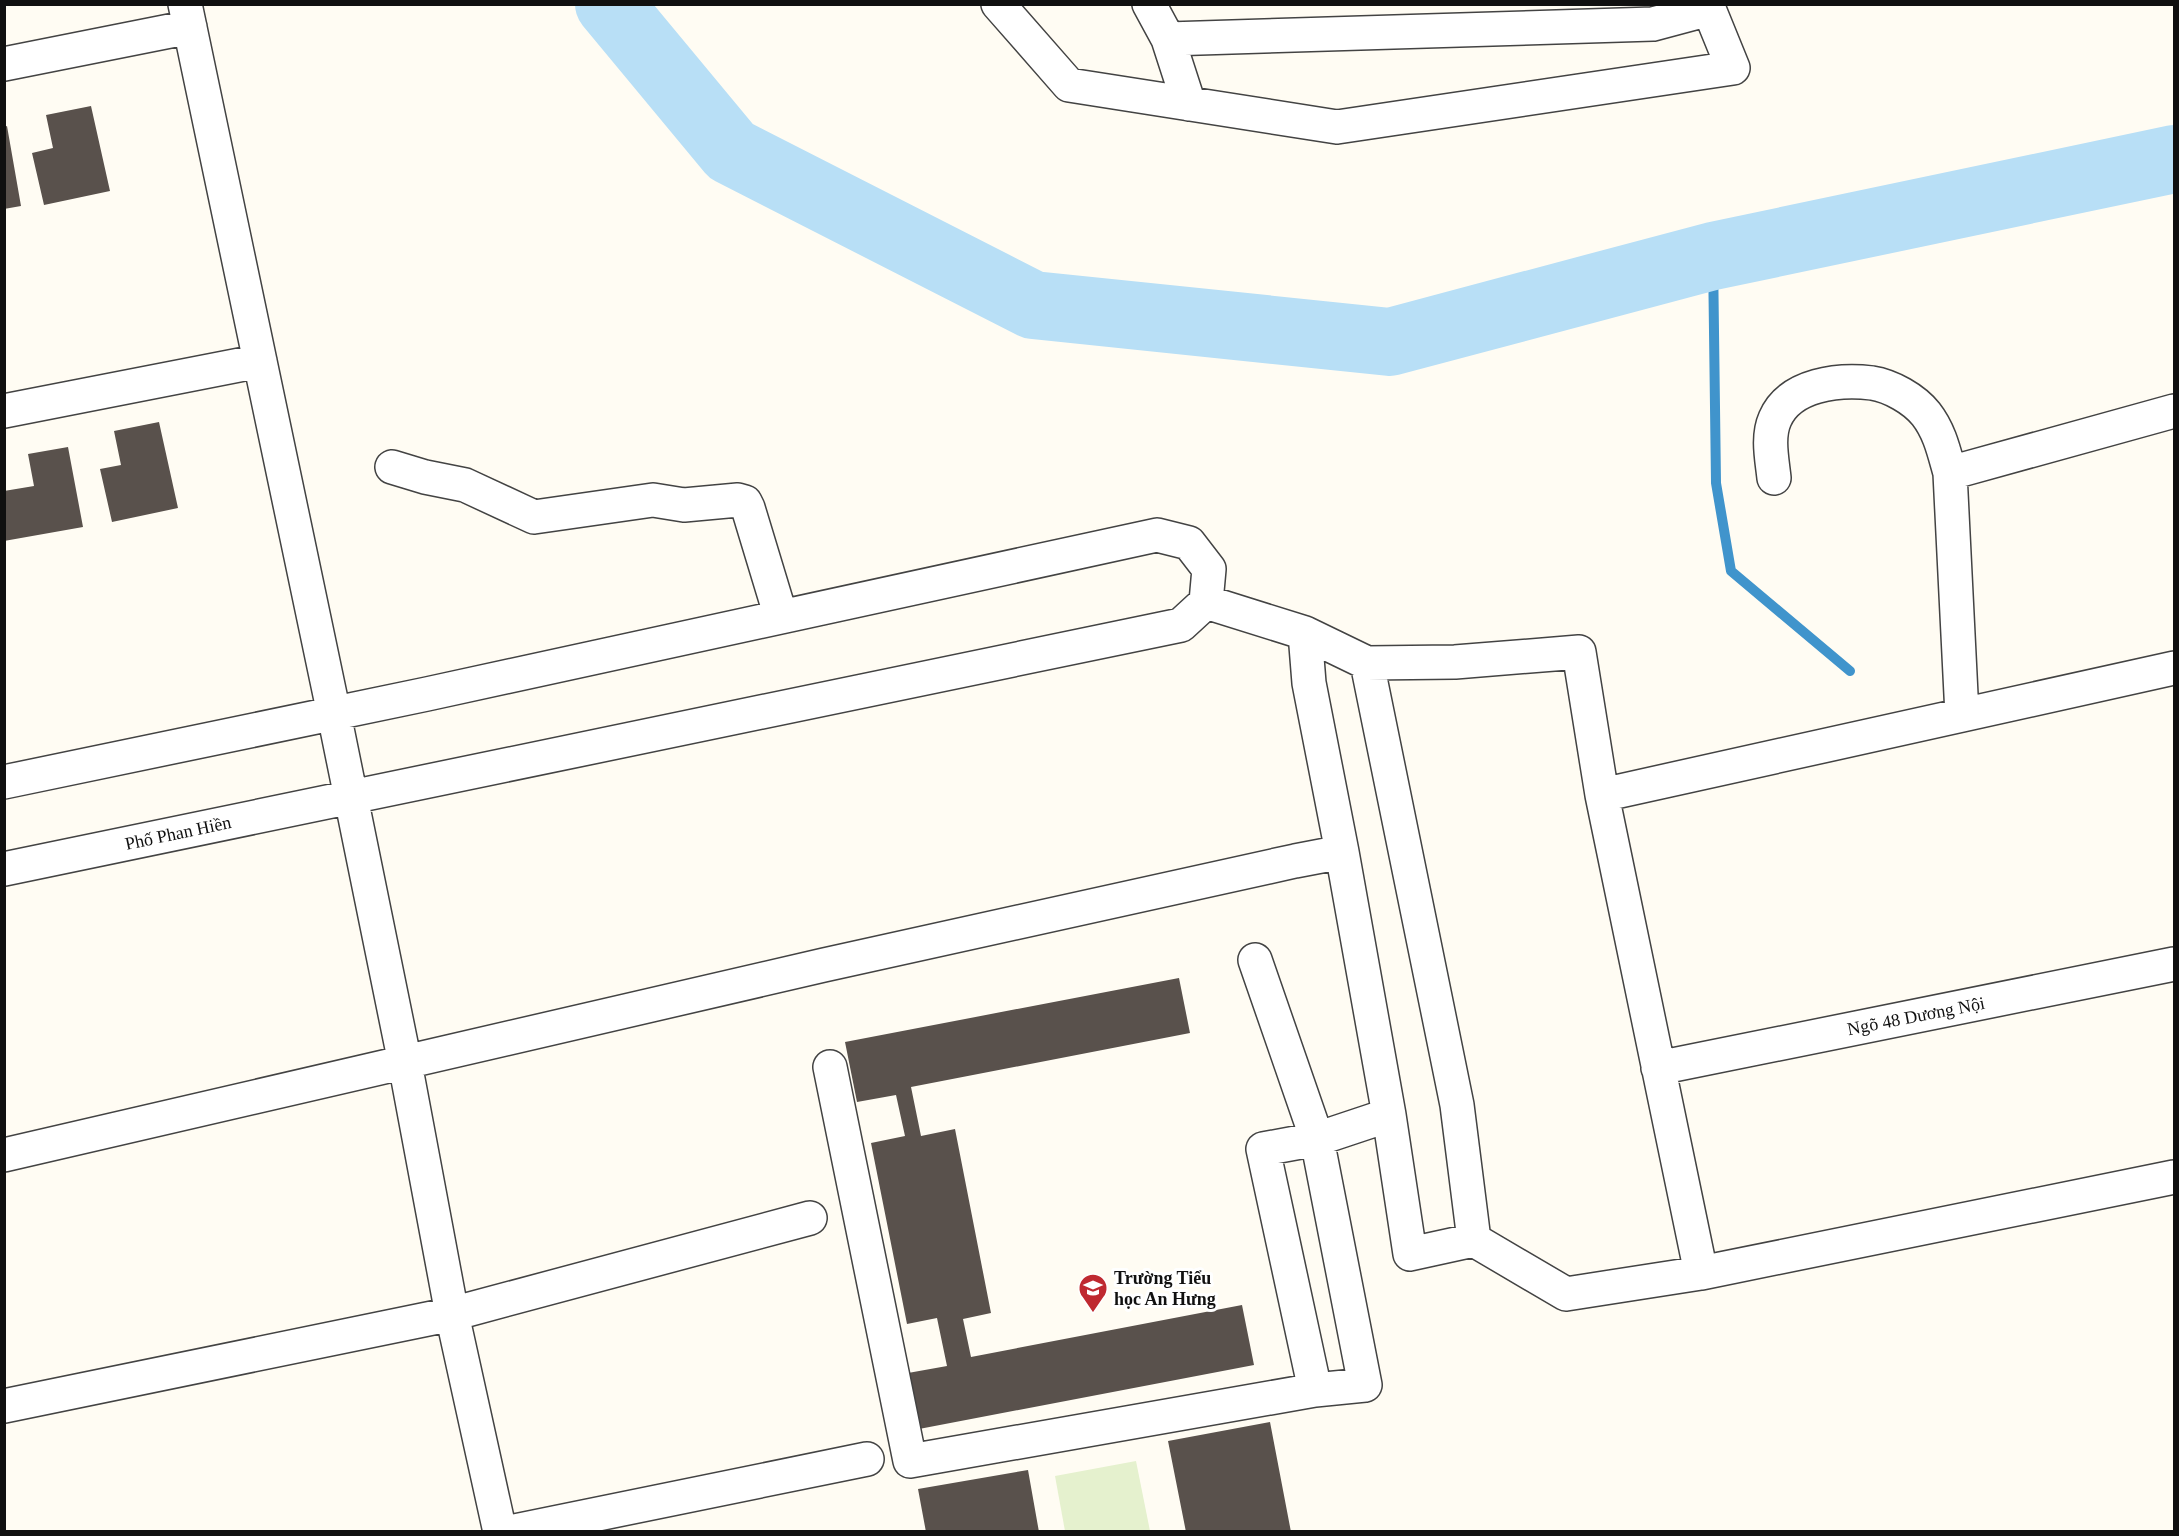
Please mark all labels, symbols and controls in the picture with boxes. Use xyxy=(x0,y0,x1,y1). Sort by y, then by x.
street label: Phố Phan Hiền xyxy=(123,812,233,854)
street label: Ngõ 48 Dương Nội xyxy=(1845,993,1987,1039)
place label: Trường Tiểu học An Hưng xyxy=(1114,1268,1216,1309)
school or university icon: Trường Tiểu học An Hưng xyxy=(1077,1272,1109,1314)

